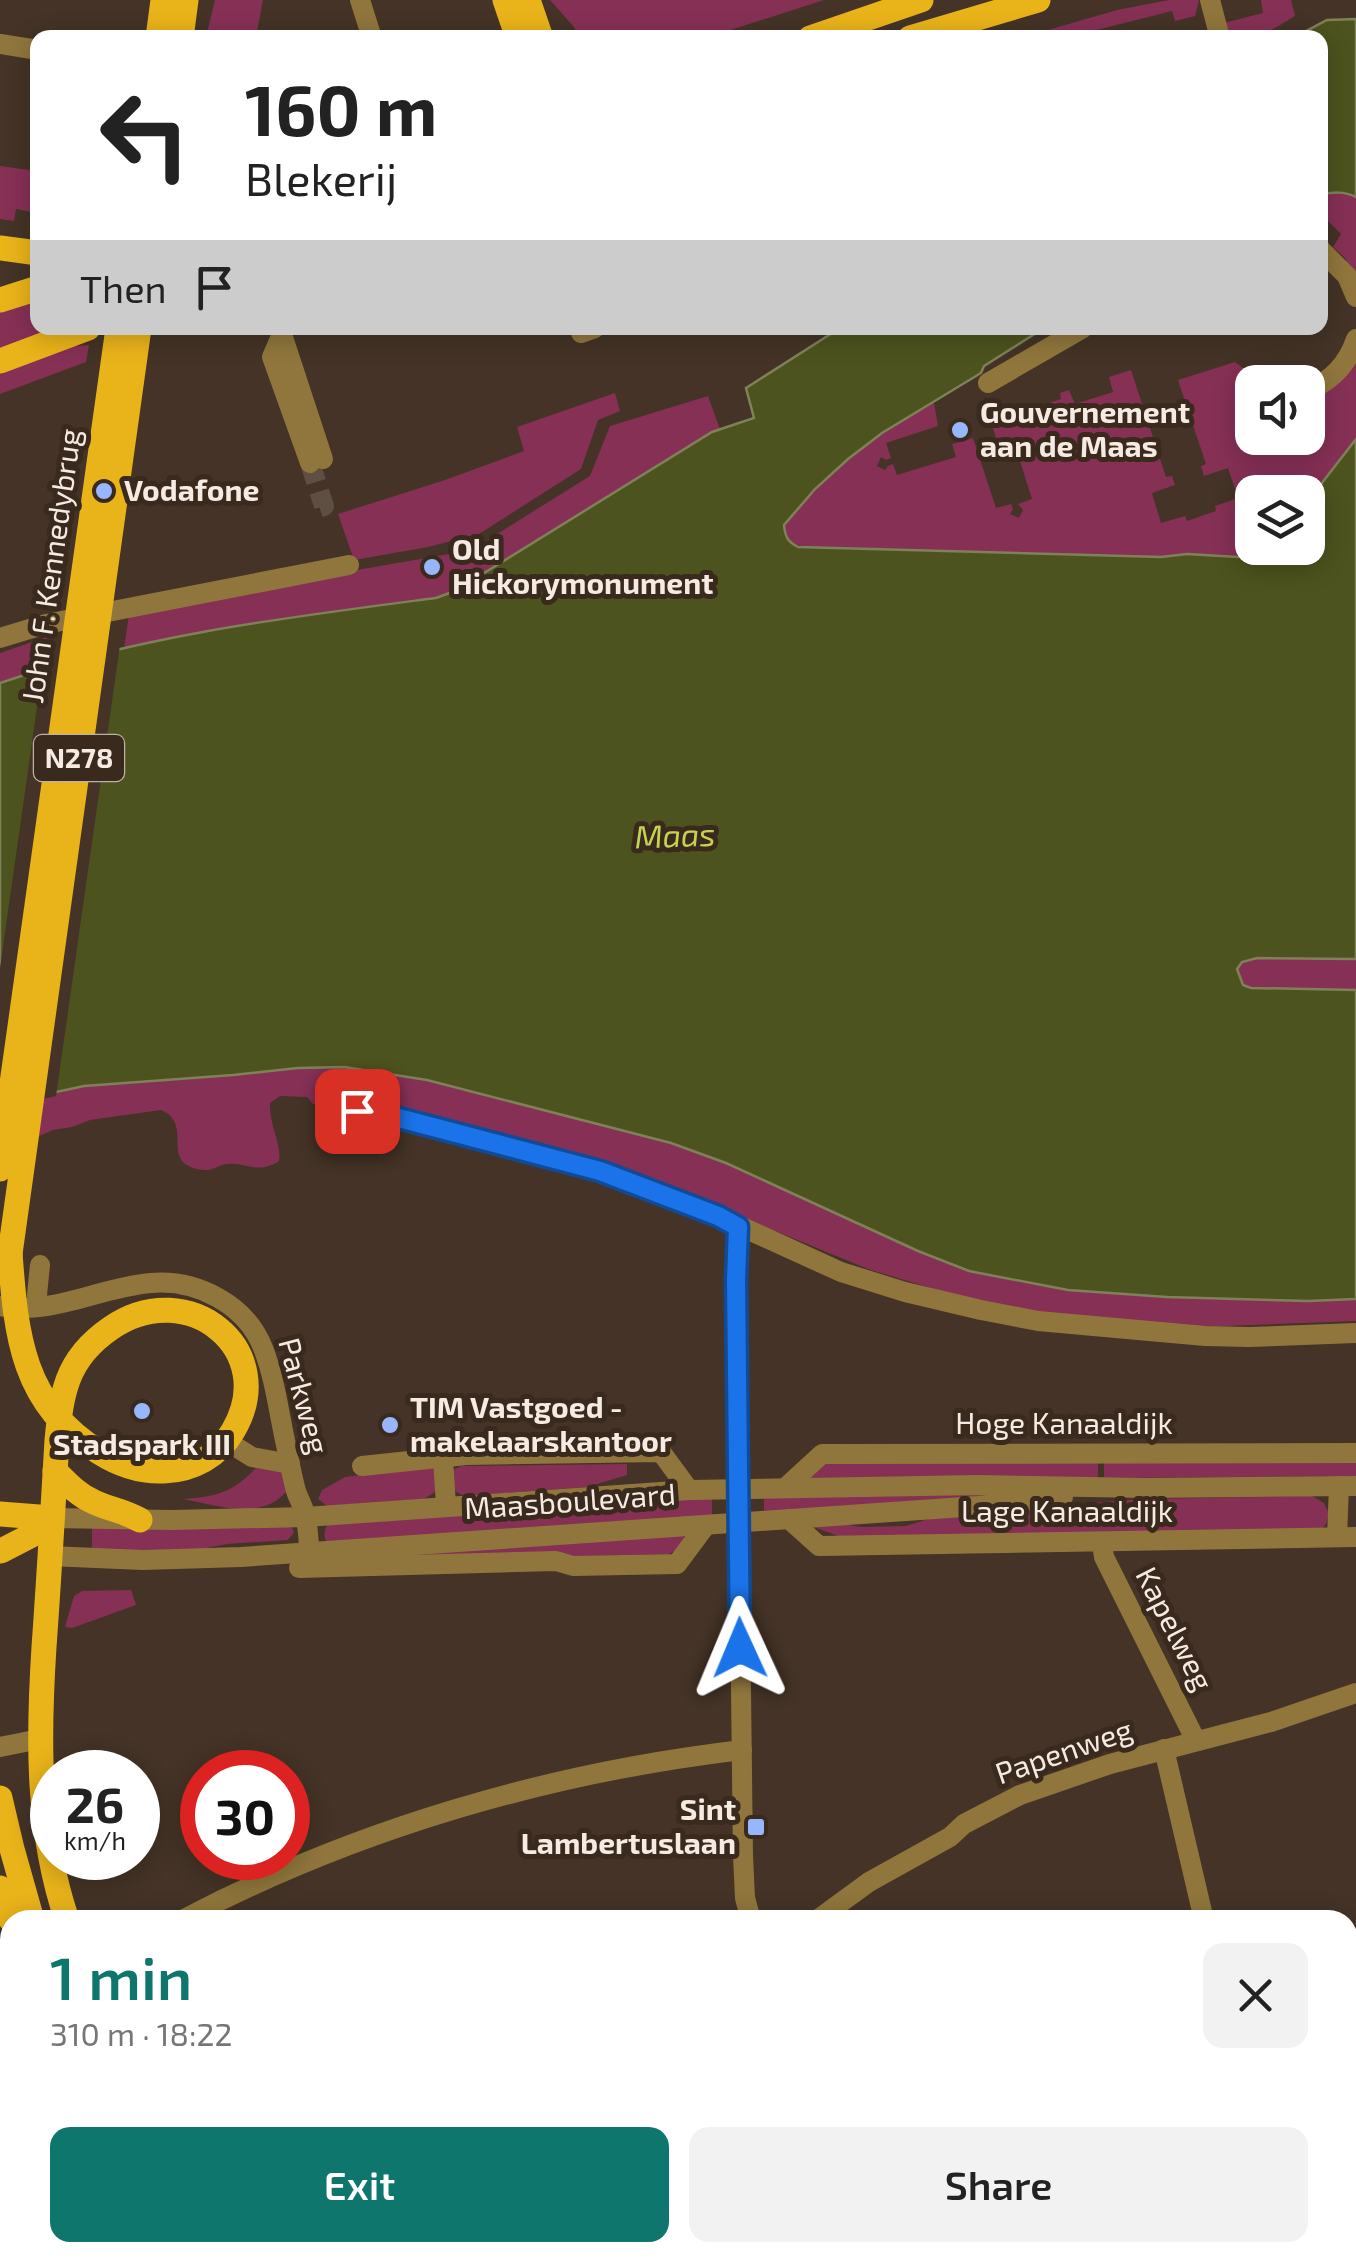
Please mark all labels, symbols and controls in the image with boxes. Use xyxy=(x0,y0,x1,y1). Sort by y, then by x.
text: 160 m xyxy=(245,66,438,150)
icon: left xyxy=(80,70,210,200)
text: Blekerij xyxy=(245,151,397,205)
icon: arrive xyxy=(187,260,242,315)
text: Then xyxy=(80,265,167,311)
map controls xyxy=(1235,365,1325,565)
button: sound xyxy=(1235,365,1325,455)
place label: Gouvernement aan de Maas xyxy=(980,393,1190,463)
marker: Gouvernement aan de Maas xyxy=(949,419,971,441)
street label: John F. Kennedybrug xyxy=(13,426,87,705)
place label: Vodafone xyxy=(124,471,259,507)
button: layers xyxy=(1235,475,1325,565)
marker: Vodafone xyxy=(93,480,115,502)
place label: Old Hickorymonument xyxy=(452,530,714,601)
marker: Old Hickorymonument xyxy=(421,556,443,578)
road number: N278 xyxy=(34,735,124,781)
water label: Maas xyxy=(634,814,716,854)
pin xyxy=(315,1069,400,1154)
icon: arrive xyxy=(330,1084,385,1139)
street label: Parkweg xyxy=(272,1333,338,1458)
place label: TIM Vastgoed - makelaarskantoor xyxy=(410,1388,672,1458)
marker: Stadspark III xyxy=(131,1400,153,1422)
street label: Hoge Kanaaldijk xyxy=(955,1404,1173,1440)
marker: TIM Vastgoed - makelaarskantoor xyxy=(379,1414,401,1436)
place label: Stadspark III xyxy=(53,1425,231,1461)
street label: Maasboulevard xyxy=(463,1475,677,1525)
street label: Lage Kanaaldijk xyxy=(961,1492,1173,1528)
street label: Kapelweg xyxy=(1129,1560,1222,1696)
position arrow xyxy=(688,1596,792,1700)
street label: Papenweg xyxy=(990,1710,1137,1790)
speed limit sign: 30 xyxy=(180,1750,310,1880)
text: 26 xyxy=(66,1773,124,1833)
place label: Sint Lambertuslaan xyxy=(521,1790,736,1860)
marker: Sint Lambertuslaan xyxy=(745,1816,767,1838)
text: km/h xyxy=(64,1825,126,1855)
text: 1 min xyxy=(50,1940,192,2012)
button: close xyxy=(1203,1943,1308,2048)
text: 310 m · 18:22 xyxy=(50,2014,233,2052)
button: Exit xyxy=(50,2127,669,2242)
button: Share xyxy=(689,2127,1308,2242)

